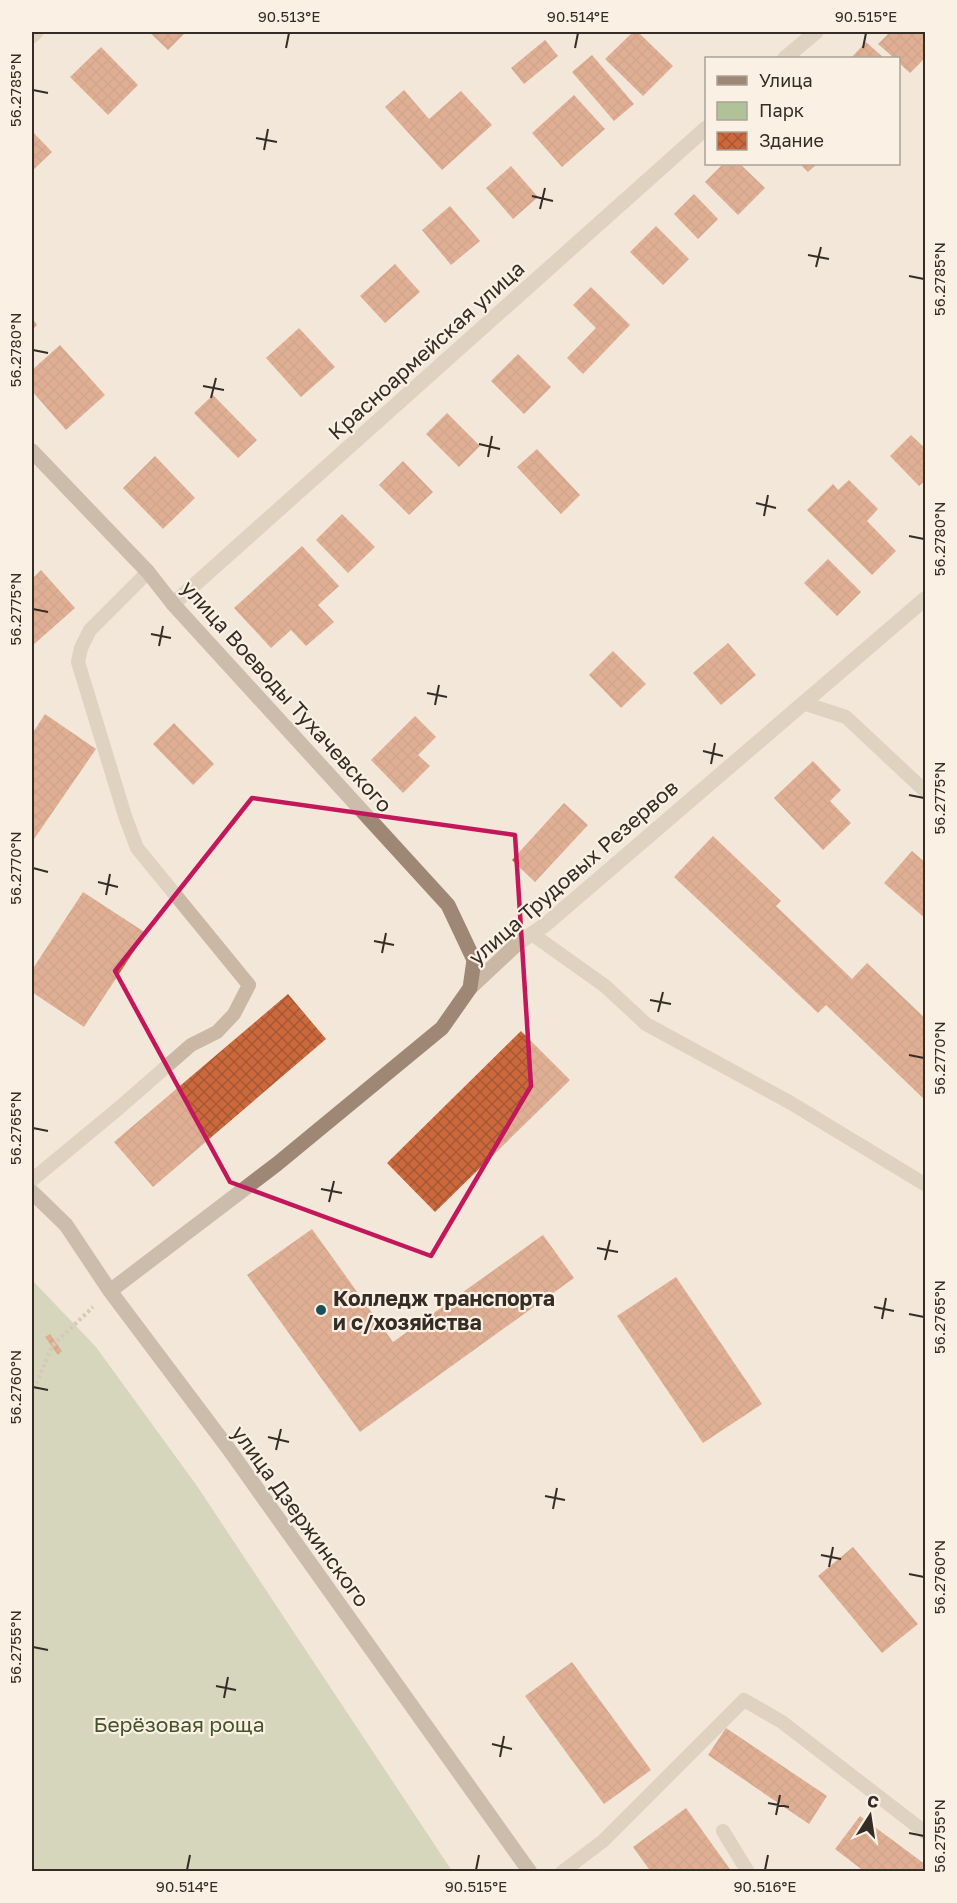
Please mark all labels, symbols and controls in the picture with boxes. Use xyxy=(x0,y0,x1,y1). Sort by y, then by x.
text: 90.513°E xyxy=(258,7,320,25)
text: 90.514°E xyxy=(547,7,609,25)
text: 90.515°E xyxy=(835,7,897,25)
text: 56.2785°N xyxy=(6,53,24,127)
legend xyxy=(705,57,900,165)
text: Улица xyxy=(759,69,813,91)
text: Парк xyxy=(759,99,804,121)
text: Здание xyxy=(759,129,824,151)
text: 56.2785°N xyxy=(930,242,948,316)
street label: Красноармейская улица xyxy=(322,255,530,445)
text: 56.2780°N xyxy=(6,313,24,387)
text: 56.2780°N xyxy=(930,502,948,576)
text: 56.2775°N xyxy=(6,573,24,645)
street label: улица Воеводы Тухачевского xyxy=(176,575,398,817)
text: 56.2775°N xyxy=(930,762,948,834)
street label: улица Трудовых Резервов xyxy=(463,774,683,970)
text: 56.2770°N xyxy=(6,831,24,905)
text: 56.2770°N xyxy=(930,1021,948,1095)
text: 56.2765°N xyxy=(6,1091,24,1165)
text: 56.2765°N xyxy=(930,1280,948,1354)
place label: Колледж транспорта и с/хозяйства xyxy=(333,1285,555,1335)
marker: Колледж транспорта и с/хозяйства xyxy=(314,1303,328,1317)
text: 56.2760°N xyxy=(6,1350,24,1424)
street label: улица Дзержинского xyxy=(226,1420,376,1612)
text: 56.2760°N xyxy=(930,1540,948,1614)
text: 56.2755°N xyxy=(6,1610,24,1684)
park label: Берёзовая роща xyxy=(93,1711,265,1737)
north arrow xyxy=(840,1786,900,1846)
text: С xyxy=(865,1790,881,1812)
text: 56.2755°N xyxy=(930,1799,948,1873)
text: 90.514°E xyxy=(156,1877,218,1895)
text: 90.515°E xyxy=(445,1877,507,1895)
text: 90.516°E xyxy=(734,1877,796,1895)

